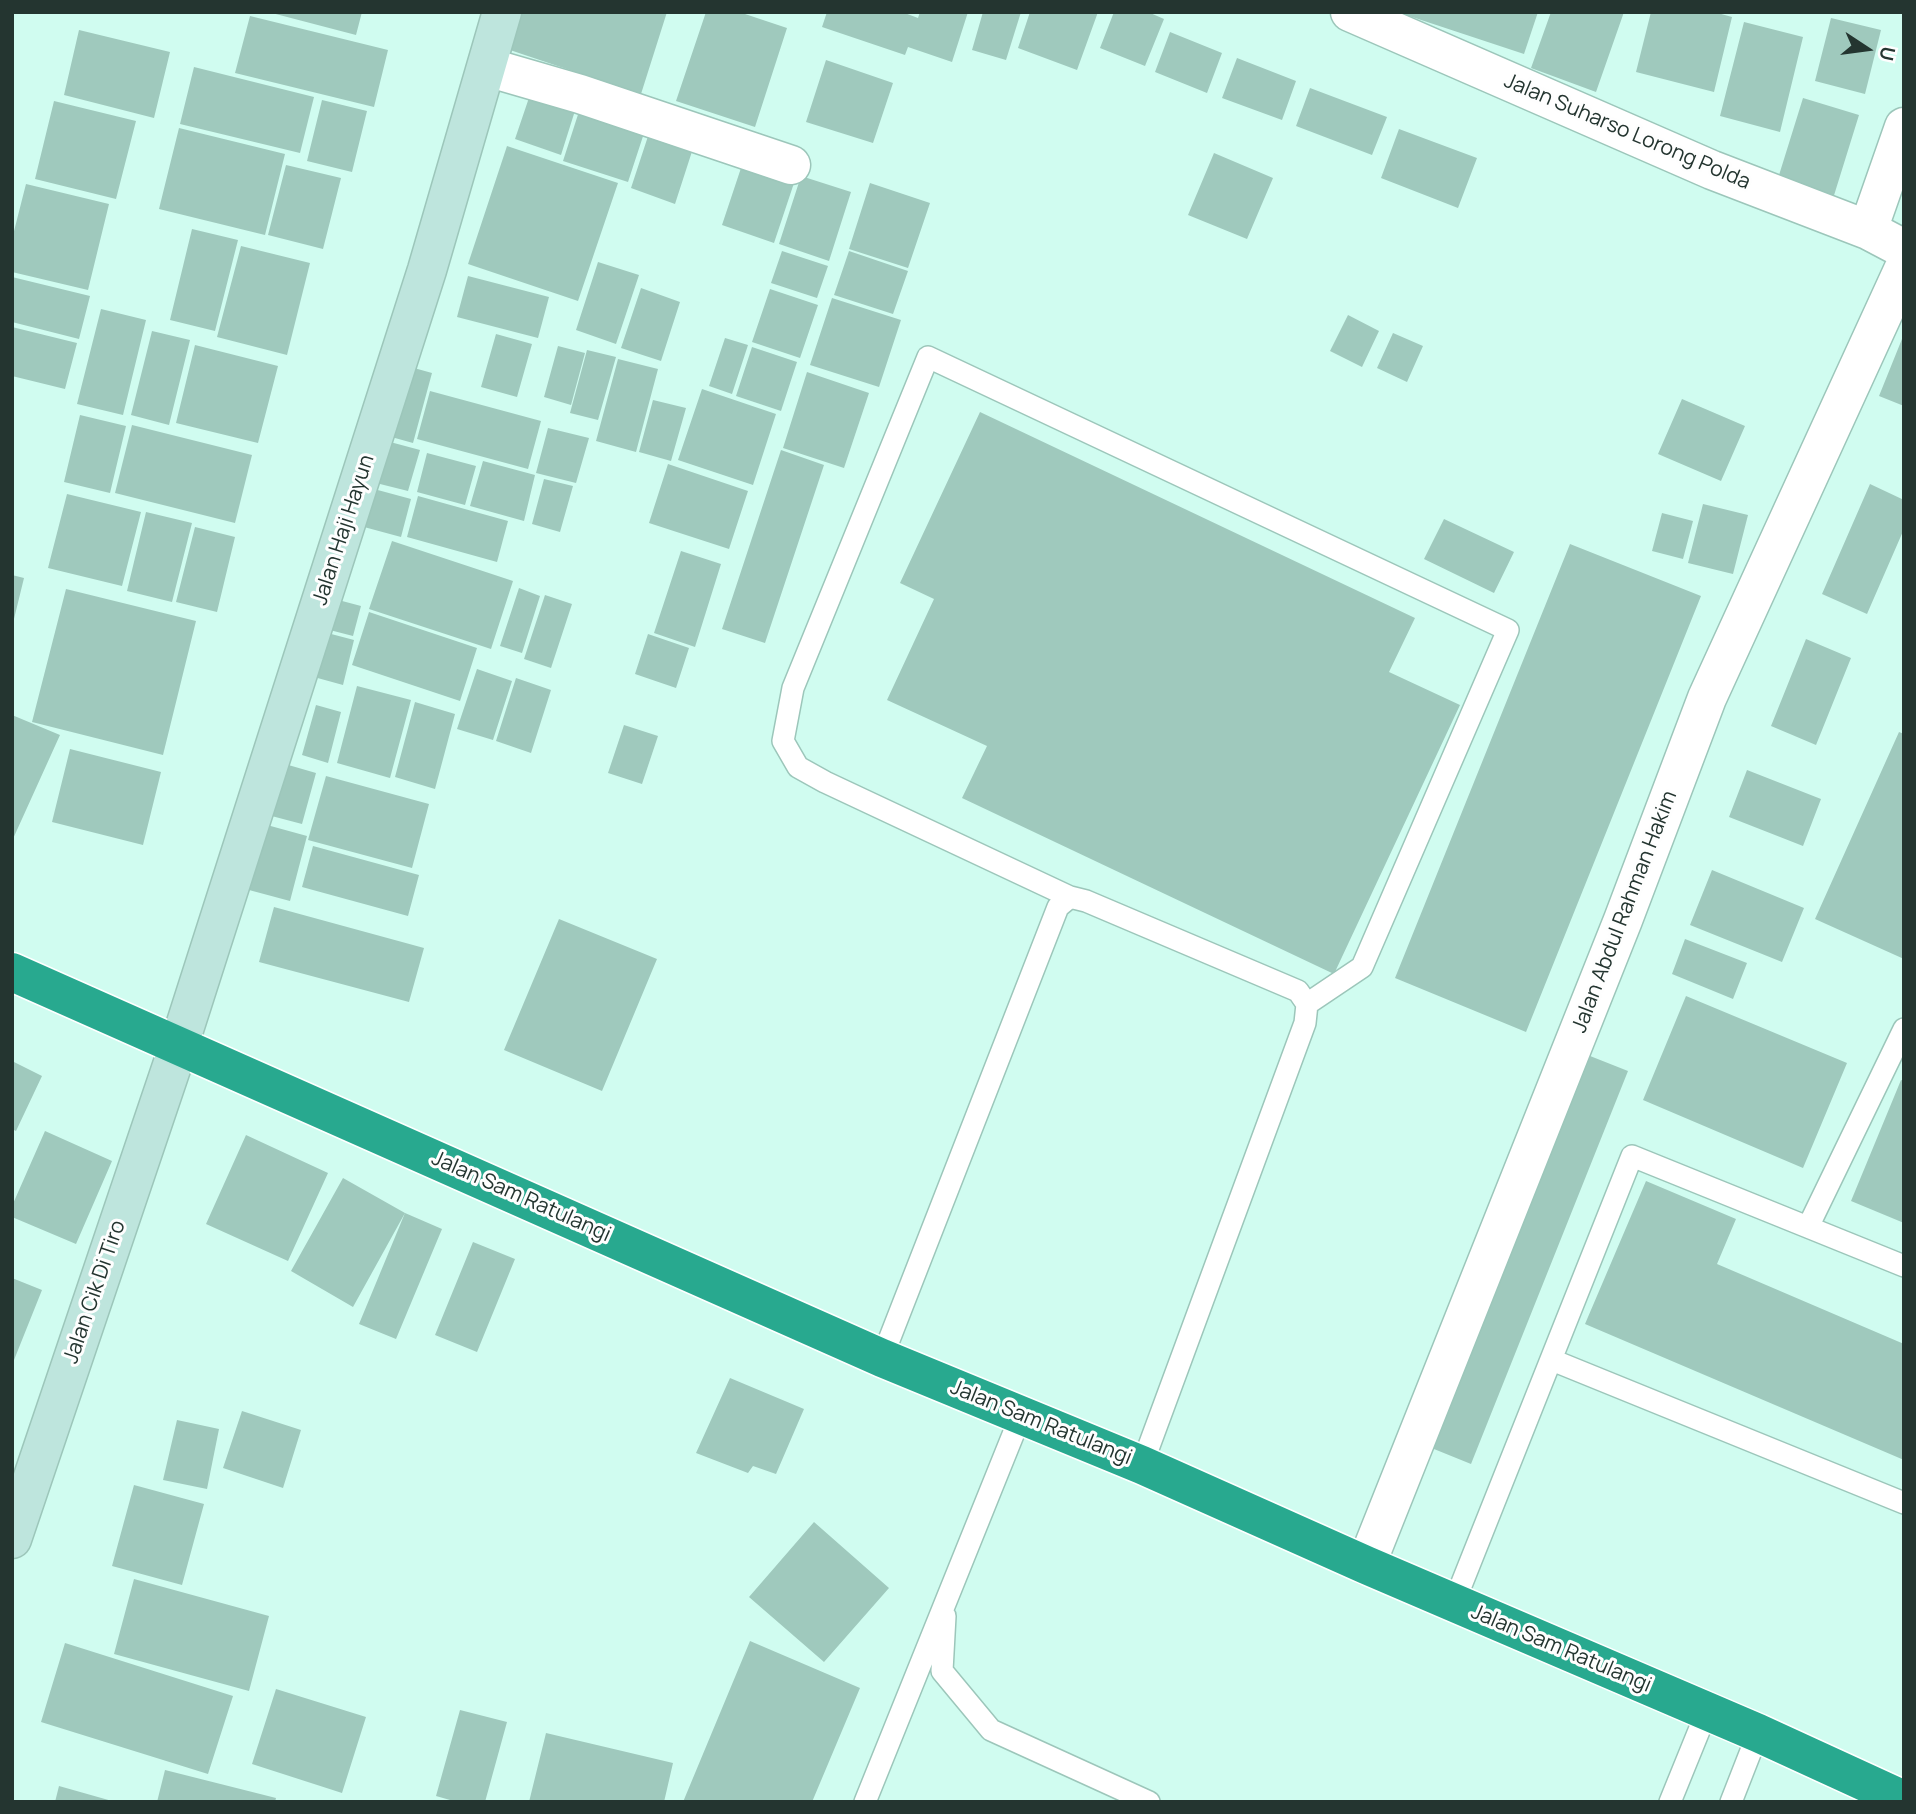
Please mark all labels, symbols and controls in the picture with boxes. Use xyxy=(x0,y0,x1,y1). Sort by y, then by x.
north arrow xyxy=(1832,14,1902,84)
text: U xyxy=(1873,44,1902,63)
street label: Jalan Suharso Lorong Polda xyxy=(1500,69,1754,195)
street label: Jalan Haji Hayun xyxy=(308,452,380,608)
street label: Jalan Abdul Rahman Hakim xyxy=(1567,787,1683,1037)
street label: Jalan Sam Ratulangi xyxy=(428,1146,614,1248)
street label: Jalan Cik Di Tiro xyxy=(59,1217,131,1367)
street label: Jalan Sam Ratulangi xyxy=(947,1375,1135,1471)
street label: Jalan Sam Ratulangi xyxy=(1467,1600,1655,1698)

